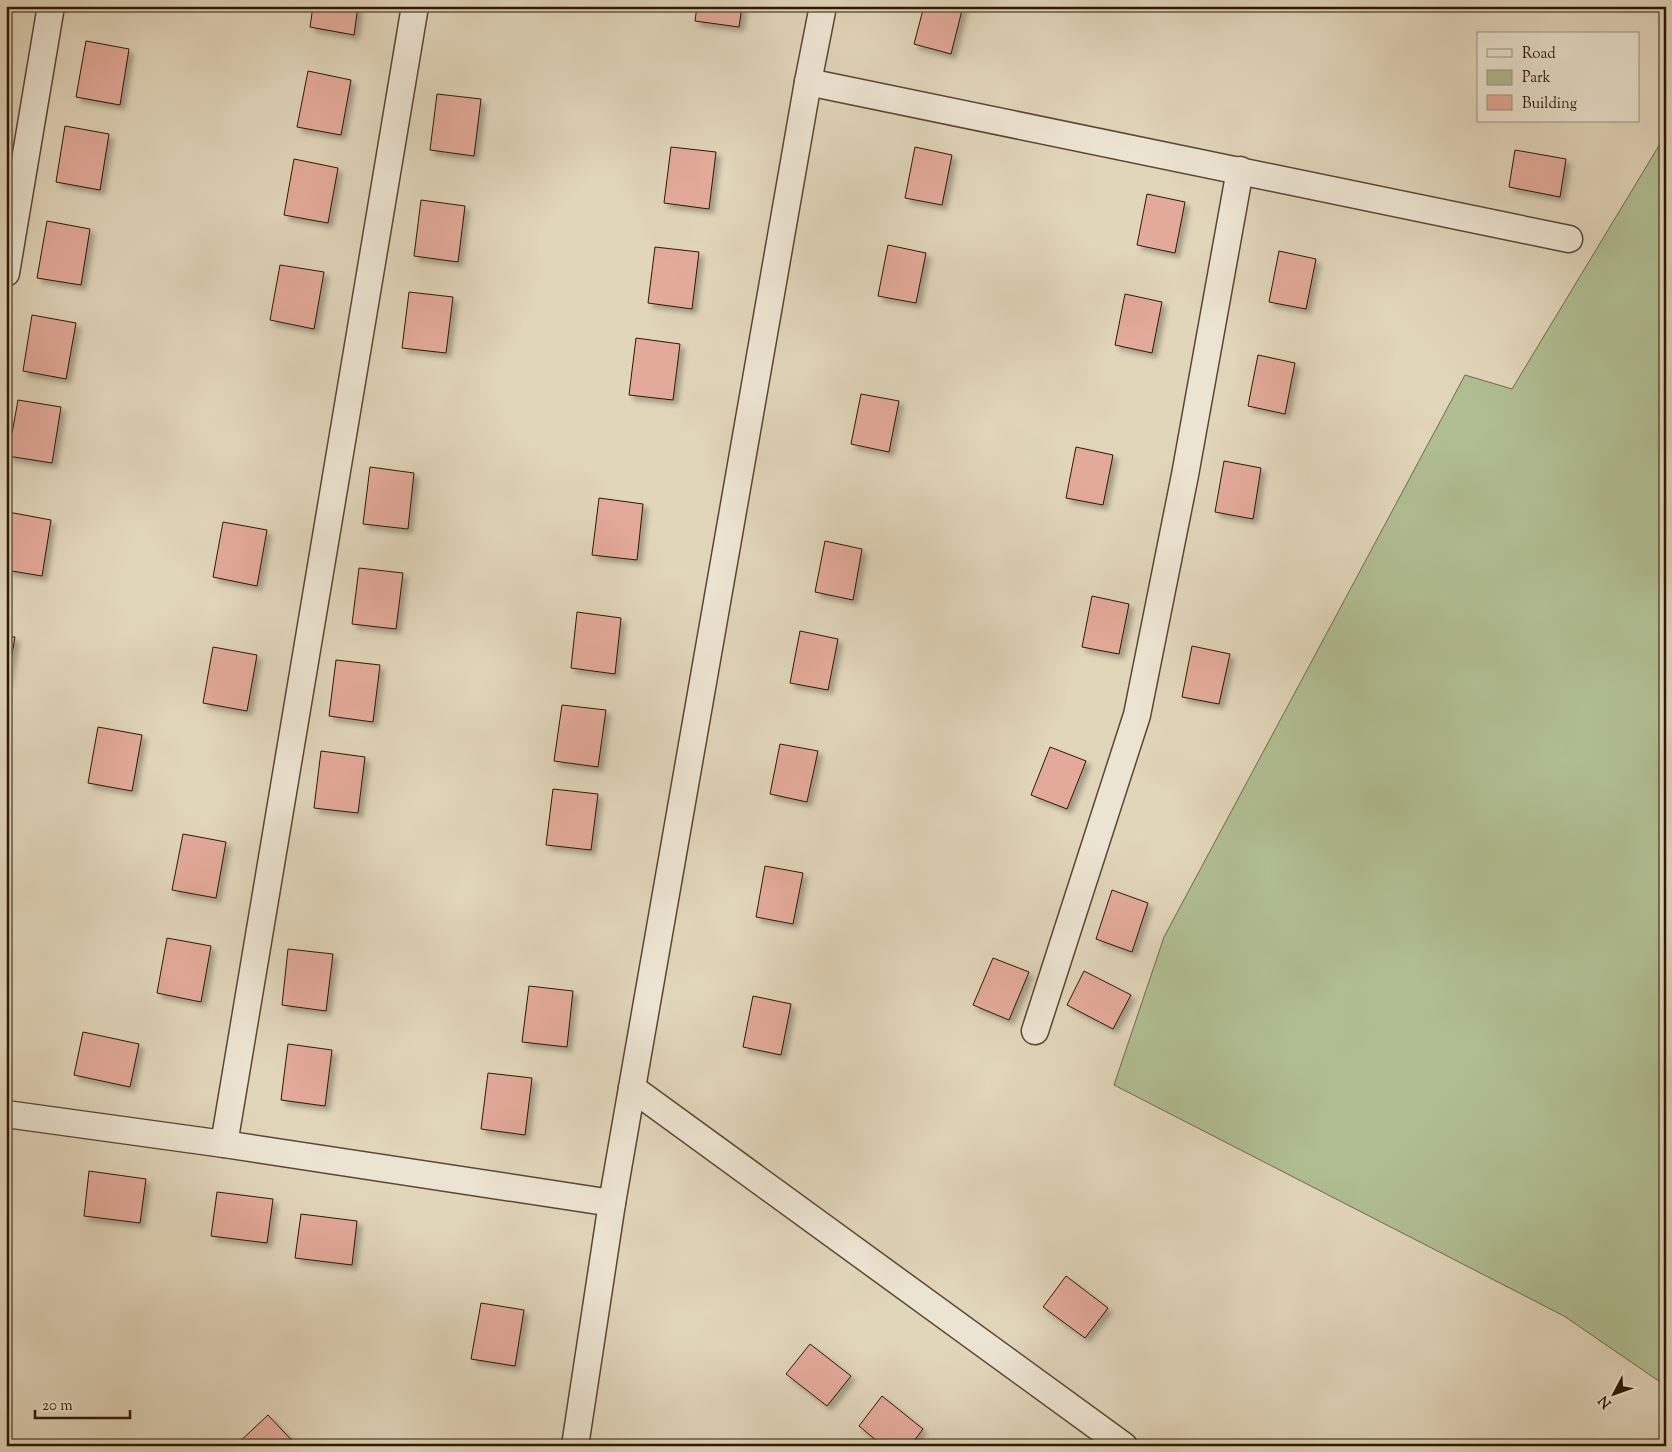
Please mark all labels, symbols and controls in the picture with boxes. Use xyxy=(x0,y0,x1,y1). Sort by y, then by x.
legend xyxy=(1477,32,1640,122)
text: Road xyxy=(1522,44,1556,65)
text: Park xyxy=(1522,68,1551,89)
text: Building xyxy=(1522,94,1577,115)
north arrow xyxy=(1590,1370,1640,1420)
scale bar xyxy=(35,1387,130,1419)
text: N xyxy=(1594,1390,1617,1412)
text: 20 m xyxy=(42,1396,73,1417)

